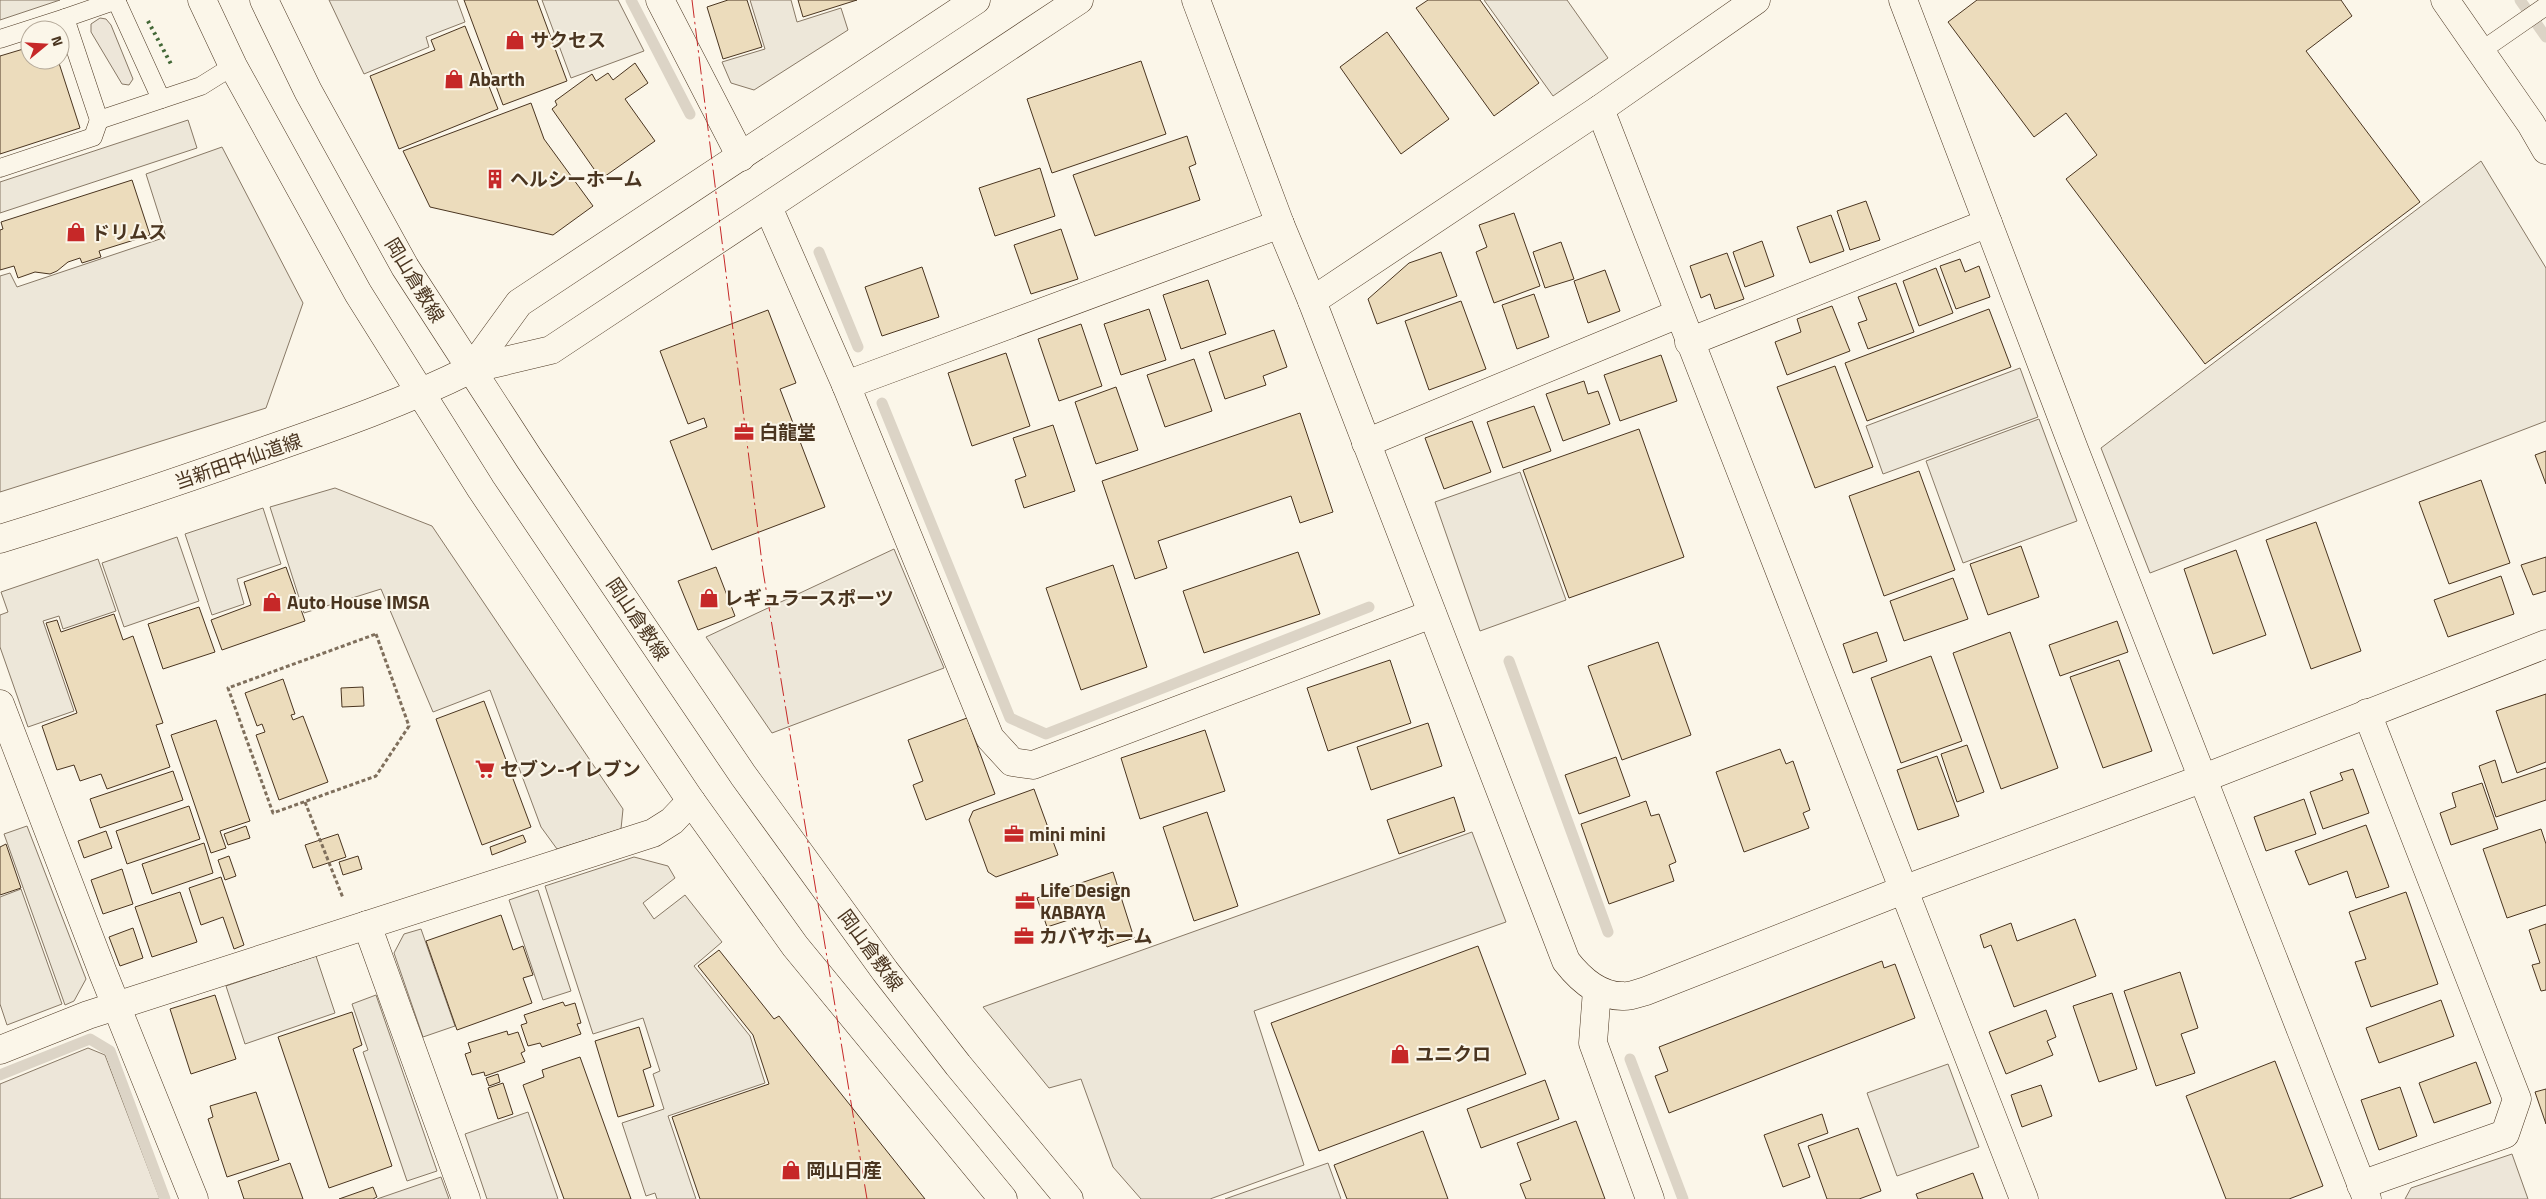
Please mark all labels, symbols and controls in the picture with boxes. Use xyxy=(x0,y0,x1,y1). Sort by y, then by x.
north arrow xyxy=(20,20,70,70)
place label: サクセス xyxy=(530,25,606,54)
shop icon: サクセス xyxy=(504,29,526,51)
text: N xyxy=(46,33,69,49)
place label: Abarth xyxy=(469,64,525,93)
shop icon: Abarth xyxy=(443,68,465,90)
place label: ヘルシーホーム xyxy=(510,164,642,193)
building icon: ヘルシーホーム xyxy=(484,168,506,190)
place label: ドリムス xyxy=(91,217,167,246)
shop icon: ドリムス xyxy=(65,221,87,243)
street label: 岡山倉敷線 xyxy=(379,232,452,328)
place label: 白龍堂 xyxy=(759,417,816,446)
office icon: 白龍堂 xyxy=(733,421,755,443)
street label: 当新田中仙道線 xyxy=(170,425,305,496)
street label: 岡山倉敷線 xyxy=(600,571,677,666)
place label: レギュラースポーツ xyxy=(724,583,894,612)
place label: Auto House IMSA xyxy=(287,587,430,616)
shop icon: レギュラースポーツ xyxy=(698,587,720,609)
shop icon: Auto House IMSA xyxy=(261,591,283,613)
place label: セブン-イレブン xyxy=(500,754,641,783)
supermarket icon: セブン-イレブン xyxy=(474,758,496,780)
place label: mini mini xyxy=(1029,819,1106,848)
office icon: mini mini xyxy=(1003,823,1025,845)
place label: Life Design KABAYA xyxy=(1040,875,1131,926)
office icon: Life Design KABAYA xyxy=(1014,890,1036,912)
street label: 岡山倉敷線 xyxy=(832,903,911,997)
place label: カバヤホーム xyxy=(1039,921,1152,950)
office icon: カバヤホーム xyxy=(1013,925,1035,947)
place label: ユニクロ xyxy=(1415,1039,1491,1068)
shop icon: ユニクロ xyxy=(1389,1043,1411,1065)
place label: 岡山日産 xyxy=(806,1155,882,1184)
shop icon: 岡山日産 xyxy=(780,1159,802,1181)

